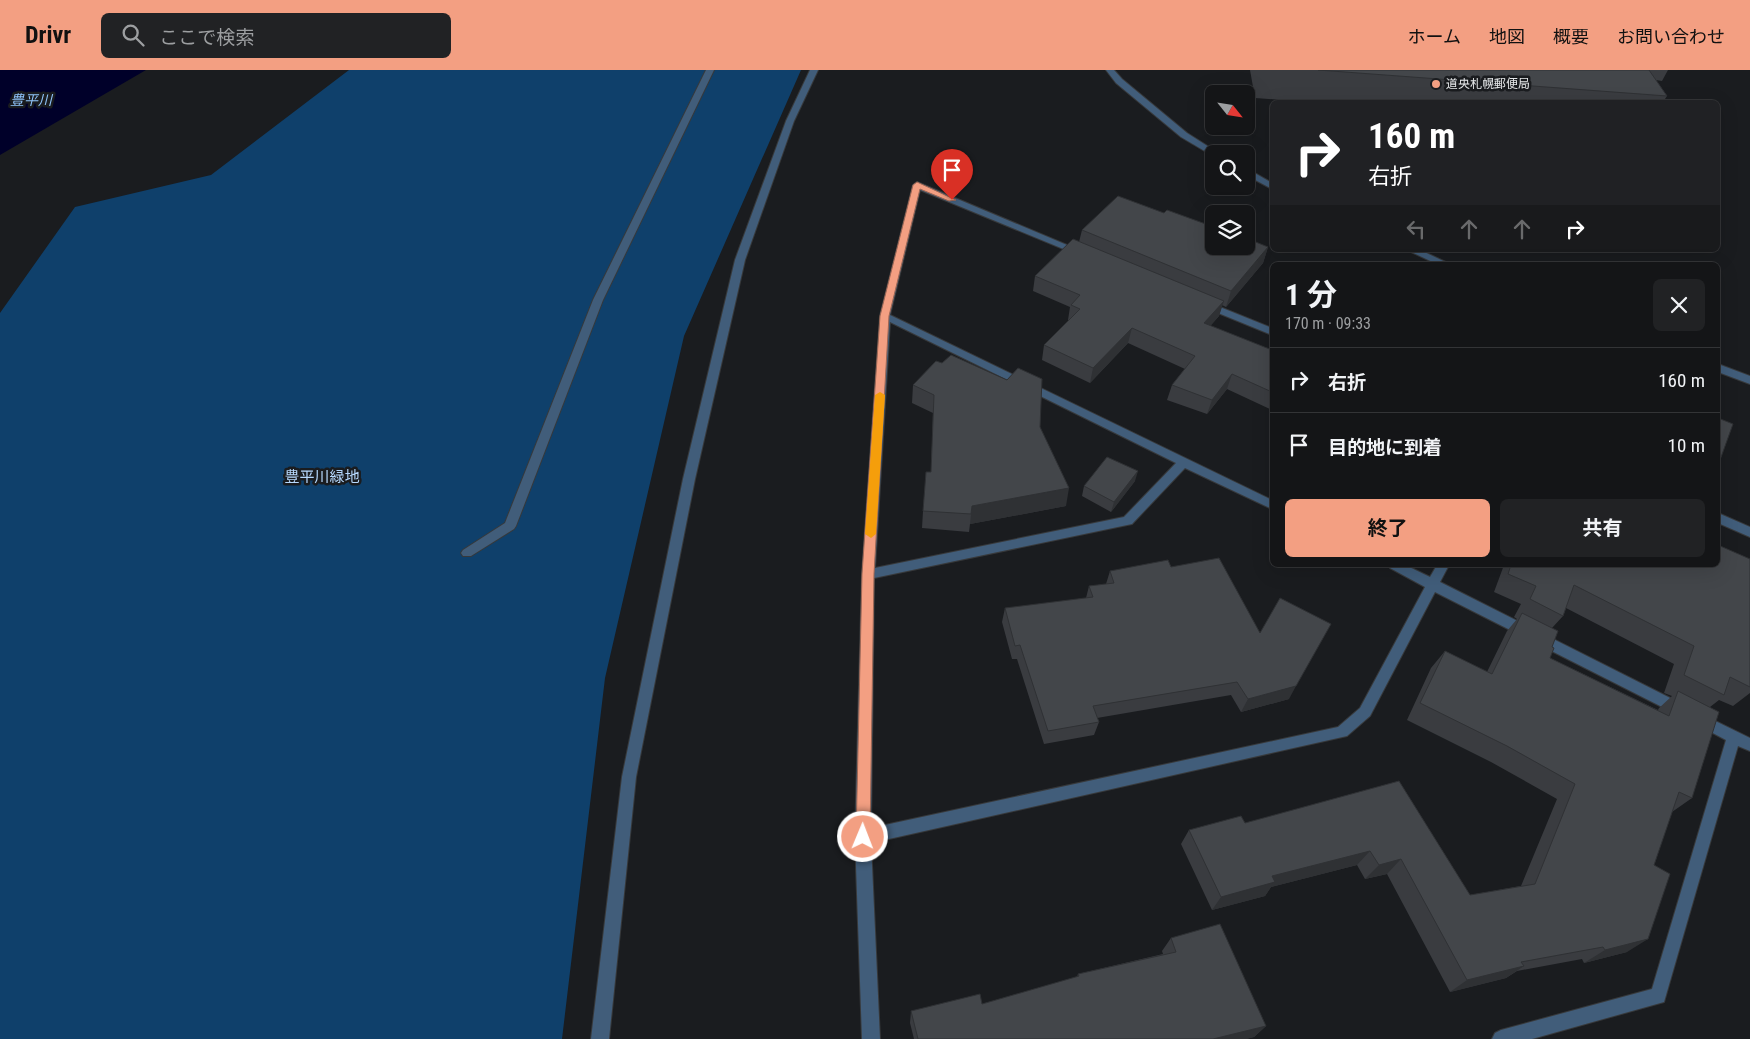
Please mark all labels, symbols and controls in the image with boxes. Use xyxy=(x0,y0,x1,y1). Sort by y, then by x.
search box xyxy=(101,13,451,58)
text: Drivr xyxy=(25,21,71,49)
icon: search xyxy=(119,21,147,49)
text: ここで検索 xyxy=(159,26,254,49)
text: ホーム xyxy=(1408,26,1461,47)
text: 地図 xyxy=(1489,26,1525,47)
text: 概要 xyxy=(1553,26,1589,47)
text: お問い合わせ xyxy=(1617,26,1725,47)
place label: 道央札幌郵便局 xyxy=(1446,77,1530,91)
marker: 道央札幌郵便局 xyxy=(1430,78,1442,90)
north arrow xyxy=(1205,85,1255,135)
map controls xyxy=(1205,85,1255,255)
water label: 豊平川 xyxy=(10,92,54,108)
text: 160 m xyxy=(1368,116,1455,157)
icon: right xyxy=(1285,120,1350,185)
button: search xyxy=(1205,145,1255,195)
pin xyxy=(931,149,973,200)
icon: arrive xyxy=(938,156,966,184)
text: 右折 xyxy=(1368,164,1412,189)
button: layers xyxy=(1205,205,1255,255)
icon: left xyxy=(1402,215,1430,243)
icon: ahead xyxy=(1455,215,1483,243)
icon: ahead xyxy=(1508,215,1536,243)
icon: right xyxy=(1561,215,1589,243)
text: 1 分 xyxy=(1285,277,1337,312)
button: close xyxy=(1653,279,1705,331)
text: 170 m · 09:33 xyxy=(1285,314,1371,333)
icon: right xyxy=(1285,366,1313,394)
text: 160 m xyxy=(1658,369,1705,392)
text: 右折 xyxy=(1328,371,1366,394)
icon: arrive xyxy=(1285,431,1313,459)
text: 10 m xyxy=(1668,434,1705,457)
text: 目的地に到着 xyxy=(1328,436,1442,459)
park label: 豊平川緑地 xyxy=(284,468,360,486)
button: 終了 xyxy=(1285,499,1490,557)
button: 共有 xyxy=(1500,499,1705,557)
position arrow xyxy=(836,810,888,862)

